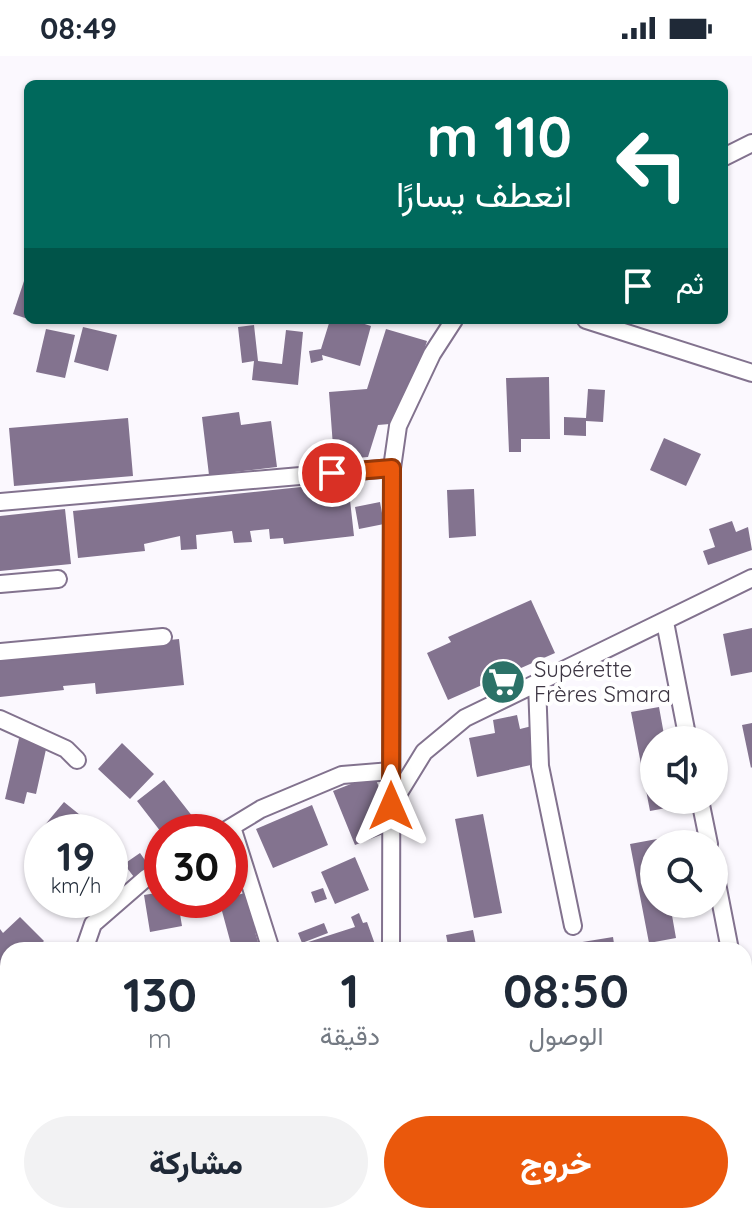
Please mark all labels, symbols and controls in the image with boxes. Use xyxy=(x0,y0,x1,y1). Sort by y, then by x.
text: 08:49 xyxy=(40,9,117,47)
text: 110 m xyxy=(427,101,572,171)
icon: left xyxy=(600,112,704,216)
text: انعطف يسارًا xyxy=(396,171,572,216)
icon: arrive xyxy=(616,264,660,308)
text: ثم xyxy=(676,264,704,302)
pin xyxy=(298,439,366,507)
icon: arrive xyxy=(310,451,354,495)
place label: Supérette Frères Smara xyxy=(534,655,671,708)
supermarket icon: Supérette Frères Smara xyxy=(479,658,527,706)
map controls xyxy=(640,726,728,918)
button: sound xyxy=(640,726,728,814)
position arrow xyxy=(349,764,433,848)
speed limit sign: 30 xyxy=(144,814,248,918)
button: search xyxy=(640,830,728,918)
text: 19 xyxy=(57,831,95,881)
text: km/h xyxy=(51,873,101,898)
text: 1 xyxy=(341,960,359,1020)
text: 08:50 xyxy=(503,960,629,1020)
text: 130 xyxy=(123,964,197,1024)
text: دقيقة xyxy=(320,1019,380,1052)
text: الوصول xyxy=(529,1019,604,1052)
text: m xyxy=(148,1022,172,1055)
button: مشاركة xyxy=(24,1116,368,1208)
button: خروج xyxy=(384,1116,728,1208)

